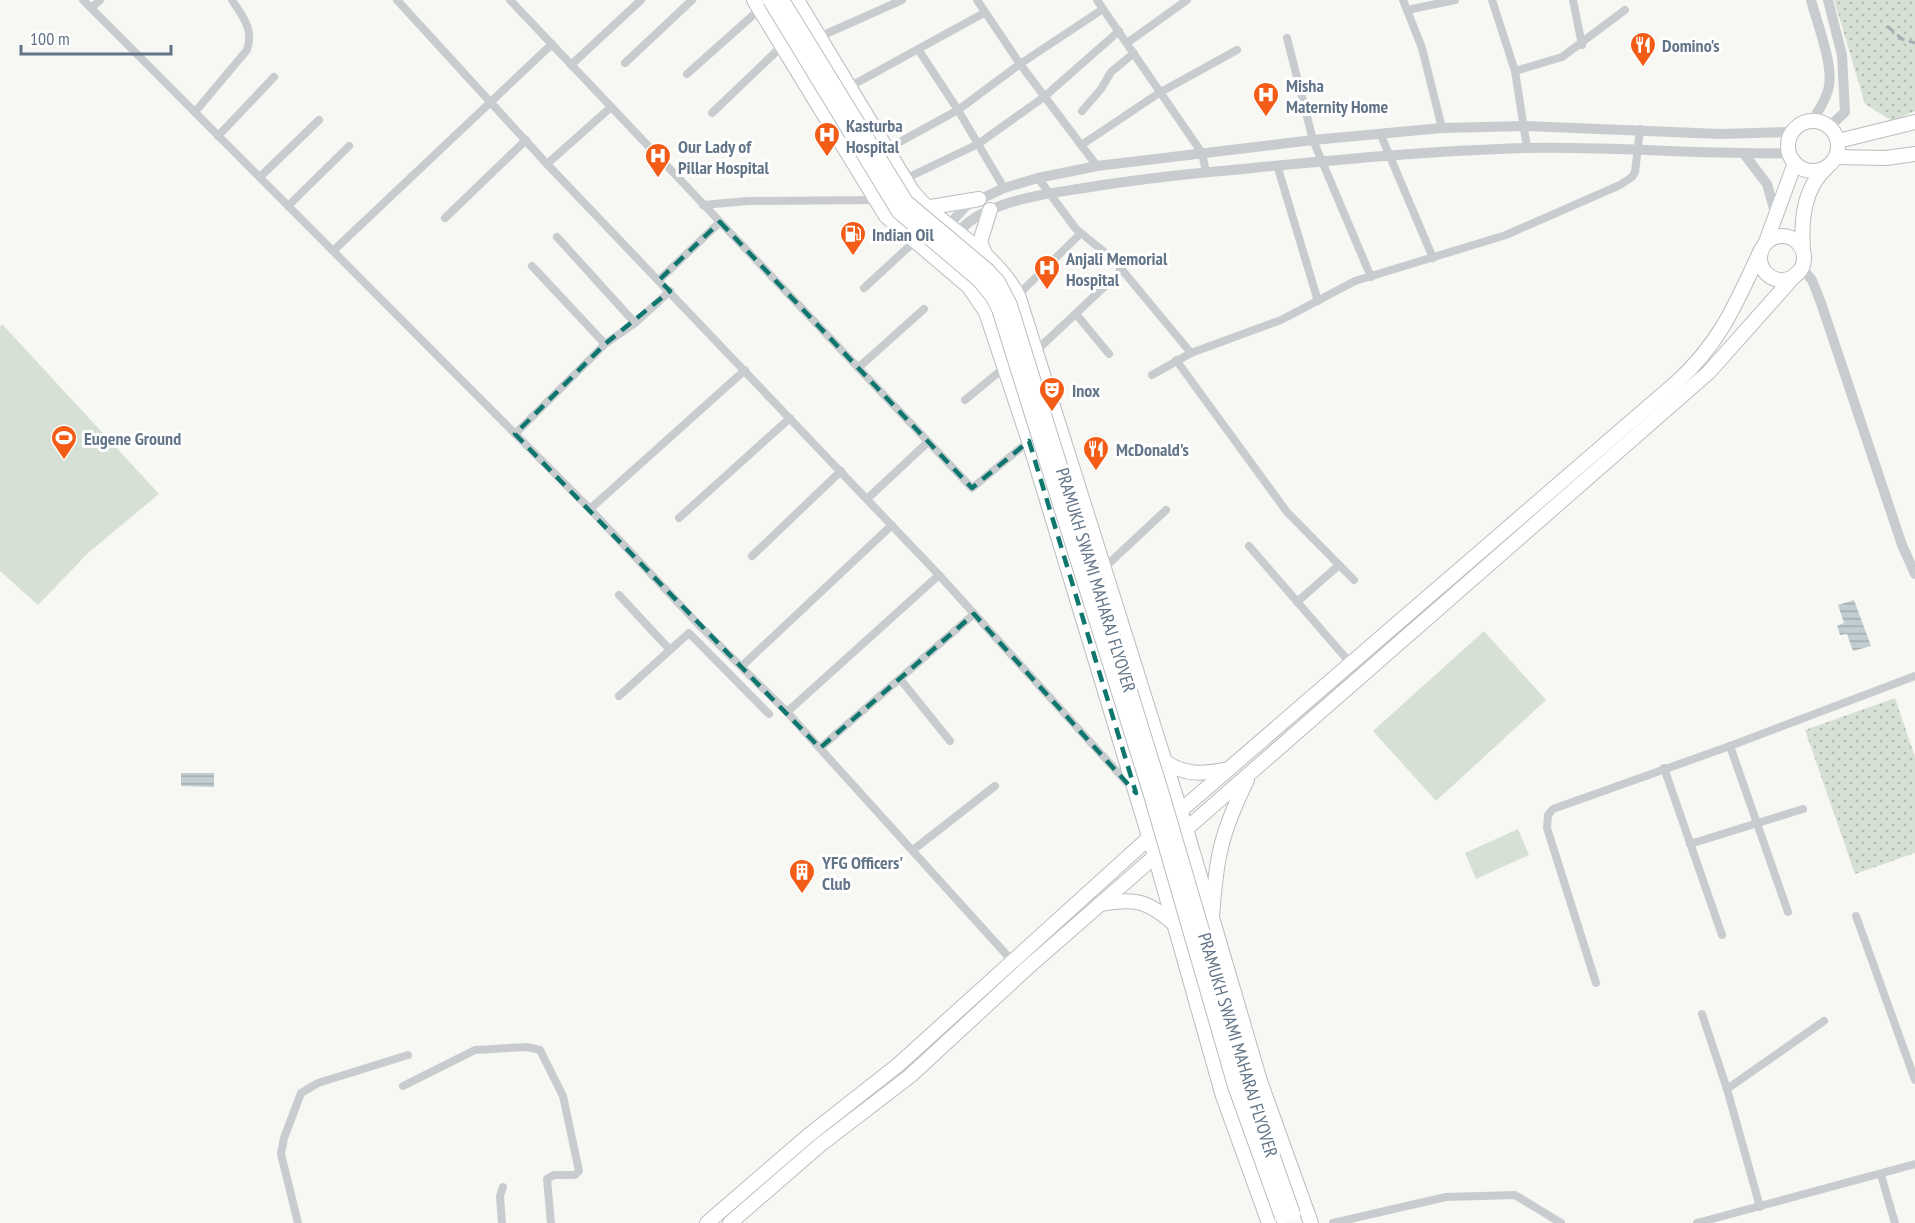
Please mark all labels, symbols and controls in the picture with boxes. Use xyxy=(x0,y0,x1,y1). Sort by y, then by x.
scale bar xyxy=(21,18,171,56)
text: 100 m xyxy=(30,27,70,50)
restaurant icon: Domino's xyxy=(1628,30,1658,68)
place label: Domino's xyxy=(1662,34,1720,57)
place label: Misha Maternity Home xyxy=(1286,74,1388,118)
hospital icon: Misha Maternity Home xyxy=(1251,80,1281,118)
place label: Kasturba Hospital xyxy=(846,114,903,158)
hospital icon: Kasturba Hospital xyxy=(812,120,842,158)
place label: Our Lady of Pillar Hospital xyxy=(678,135,769,179)
hospital icon: Our Lady of Pillar Hospital xyxy=(643,141,673,179)
fuel station icon: Indian Oil xyxy=(838,219,868,257)
place label: Indian Oil xyxy=(872,223,934,246)
place label: Anjali Memorial Hospital xyxy=(1065,247,1168,291)
hospital icon: Anjali Memorial Hospital xyxy=(1032,253,1062,291)
theatre icon: Inox xyxy=(1037,375,1067,413)
place label: Inox xyxy=(1072,379,1100,402)
sports icon: Eugene Ground xyxy=(49,423,79,461)
place label: Eugene Ground xyxy=(84,427,181,450)
restaurant icon: McDonald's xyxy=(1081,434,1111,472)
place label: McDonald's xyxy=(1116,438,1189,461)
street label: PRAMUKH SWAMI MAHARAJ FLYOVER xyxy=(1051,465,1141,695)
place label: YFG Officers' Club xyxy=(821,851,903,895)
building icon: YFG Officers' Club xyxy=(787,857,817,895)
street label: PRAMUKH SWAMI MAHARAJ FLYOVER xyxy=(1193,930,1283,1160)

